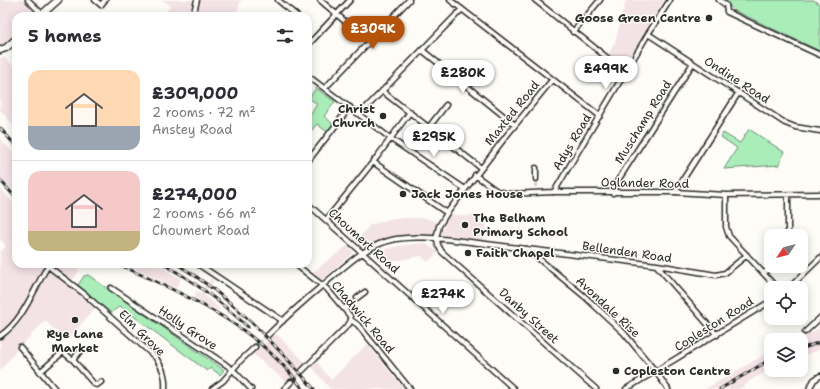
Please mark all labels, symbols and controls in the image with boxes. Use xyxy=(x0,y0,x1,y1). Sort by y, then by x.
place label: Goose Green Centre xyxy=(575,10,701,26)
marker: Goose Green Centre xyxy=(704,13,714,23)
pin: £309K xyxy=(345,16,401,50)
text: £309K xyxy=(351,20,395,37)
text: 5 homes xyxy=(28,25,101,47)
icon: filters xyxy=(274,25,296,47)
street label: Ondine Road xyxy=(701,53,773,107)
pin: £499K xyxy=(578,56,634,90)
pin: £280K xyxy=(435,60,491,94)
text: £499K xyxy=(584,60,628,77)
text: £280K xyxy=(441,64,485,81)
street label: Maxted Road xyxy=(481,77,543,149)
street label: Muschamp Road xyxy=(611,77,675,167)
text: £309,000 xyxy=(152,82,238,104)
icon: home xyxy=(60,86,108,134)
place label: Christ Church xyxy=(332,101,375,131)
text: 2 rooms · 72 m² xyxy=(152,104,256,121)
street label: Adys Road xyxy=(549,110,595,173)
marker: Christ Church xyxy=(378,111,388,121)
text: Anstey Road xyxy=(152,121,233,138)
pin: £295K xyxy=(406,124,462,158)
text: £295K xyxy=(412,128,456,145)
street label: Oglander Road xyxy=(601,174,690,192)
text: £274,000 xyxy=(152,183,237,205)
place label: Jack Jones House xyxy=(411,186,523,202)
icon: home xyxy=(60,187,108,235)
marker: Jack Jones House xyxy=(398,189,408,199)
text: 2 rooms · 66 m² xyxy=(152,205,256,222)
street label: Choumert Road xyxy=(325,205,403,277)
place label: The Belham Primary School xyxy=(473,210,568,240)
marker: The Belham Primary School xyxy=(460,220,470,230)
text: Choumert Road xyxy=(152,222,250,239)
north arrow xyxy=(764,229,808,273)
map controls xyxy=(764,229,808,377)
street label: Bellenden Road xyxy=(581,238,673,266)
place label: Faith Chapel xyxy=(476,245,555,261)
marker: Faith Chapel xyxy=(463,248,473,258)
street label: Avondale Rise xyxy=(572,273,644,341)
street label: Chadwick Road xyxy=(328,277,398,357)
pin: £274K xyxy=(415,281,471,315)
button: locate xyxy=(764,281,808,325)
text: £274K xyxy=(421,285,465,302)
street label: Danby Street xyxy=(495,285,563,347)
street label: Copleston Road xyxy=(671,293,757,355)
street label: Holly Grove xyxy=(155,302,221,354)
street label: Elm Grove xyxy=(115,306,169,360)
marker: Rye Lane Market xyxy=(70,315,80,325)
place label: Rye Lane Market xyxy=(46,326,104,356)
button: layers xyxy=(764,333,808,377)
place label: Copleston Centre xyxy=(624,363,731,379)
marker: Copleston Centre xyxy=(611,366,621,376)

